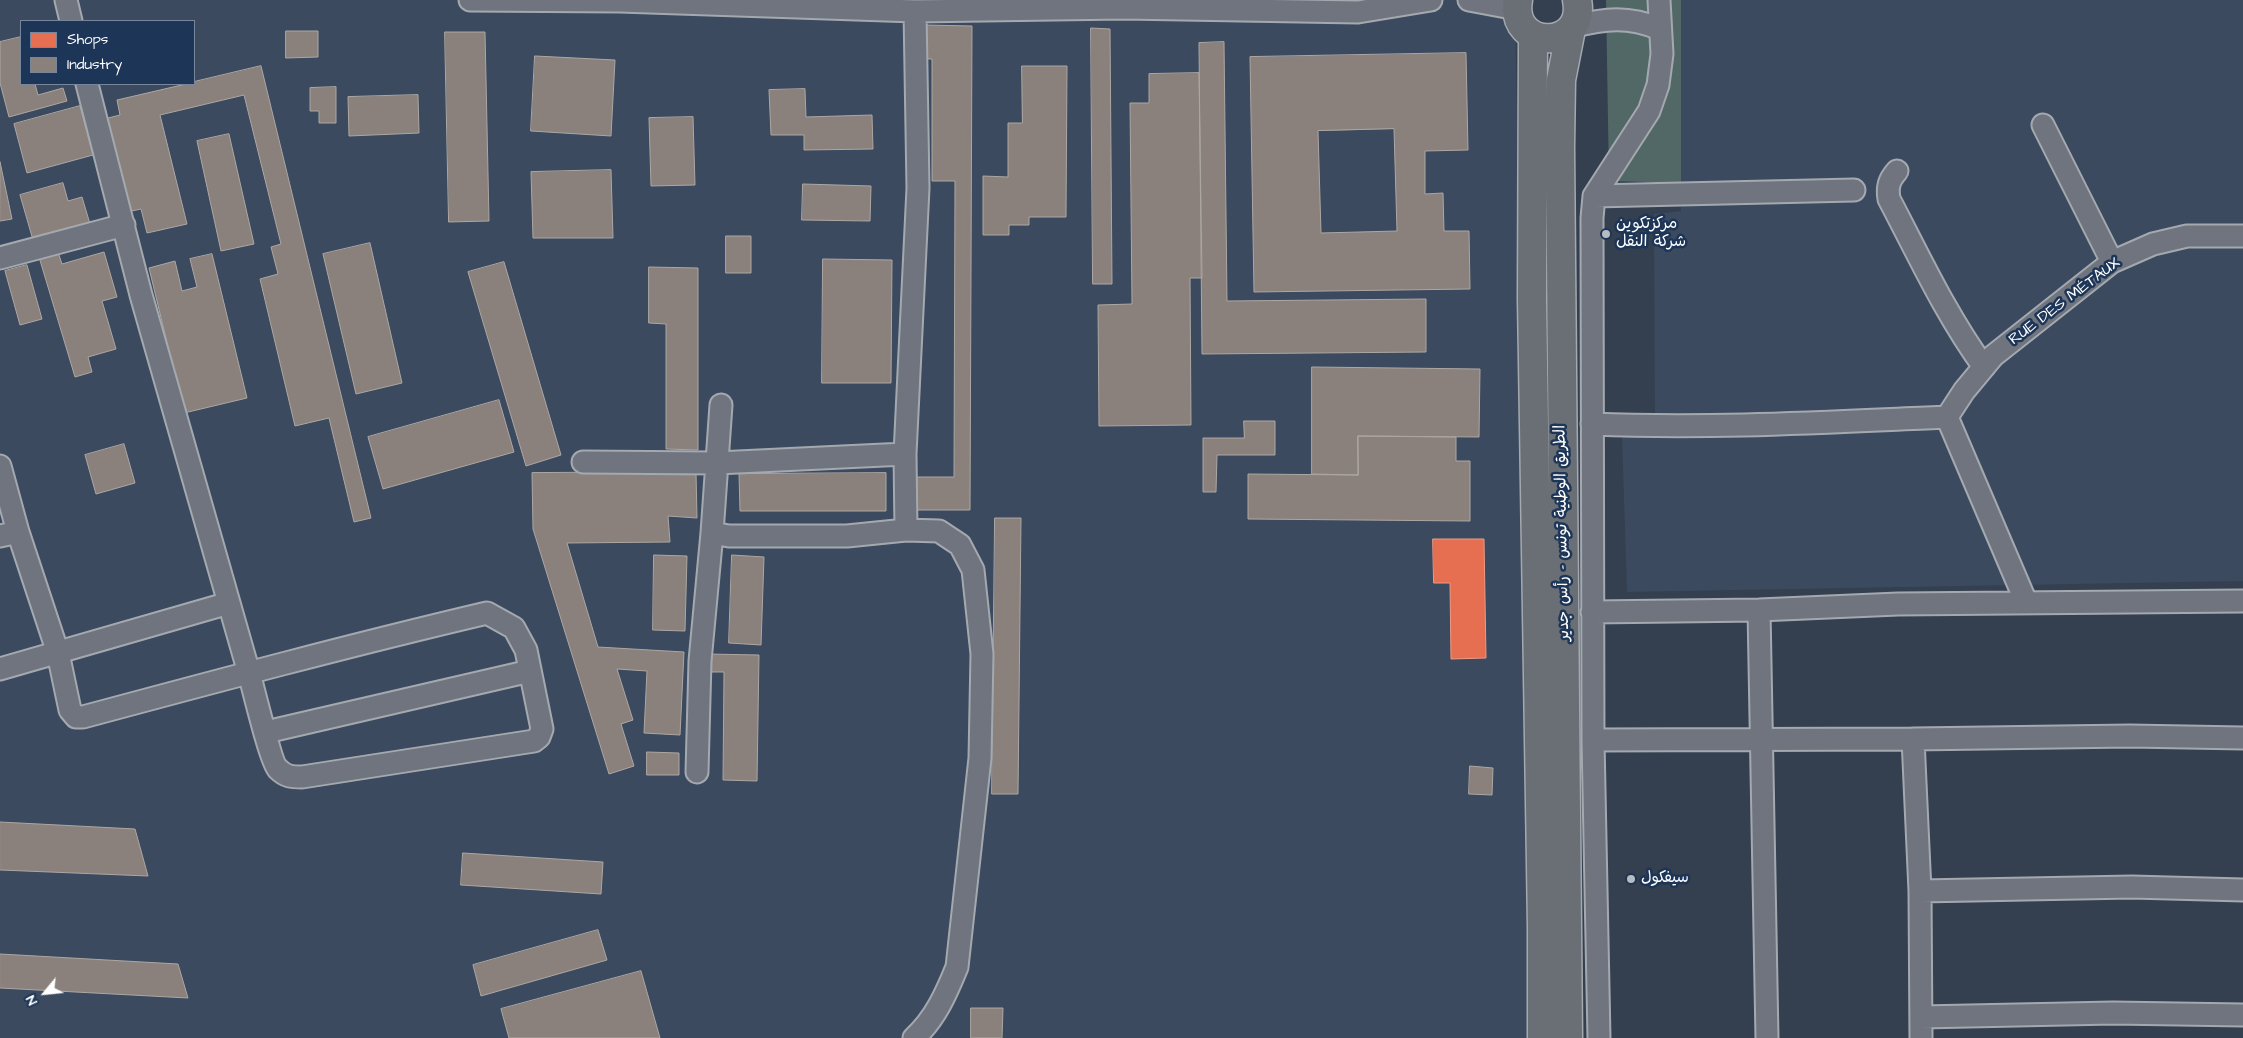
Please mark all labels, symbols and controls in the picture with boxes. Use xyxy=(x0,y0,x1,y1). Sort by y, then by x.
legend xyxy=(20,20,195,85)
text: Shops xyxy=(67,29,108,50)
text: Industry xyxy=(67,54,122,75)
place label: مركزتكوين شركة النقل xyxy=(1616,215,1686,253)
marker: مركزتكوين شركة النقل xyxy=(1600,228,1612,240)
street label: RUE DES MÉTAUX xyxy=(2006,254,2124,350)
street label: الطريق الوطنية تونس - رأس جدير xyxy=(1552,425,1574,641)
place label: سيفكول xyxy=(1641,869,1689,889)
marker: سيفكول xyxy=(1625,873,1637,885)
north arrow xyxy=(20,968,70,1018)
text: N xyxy=(21,991,43,1009)

